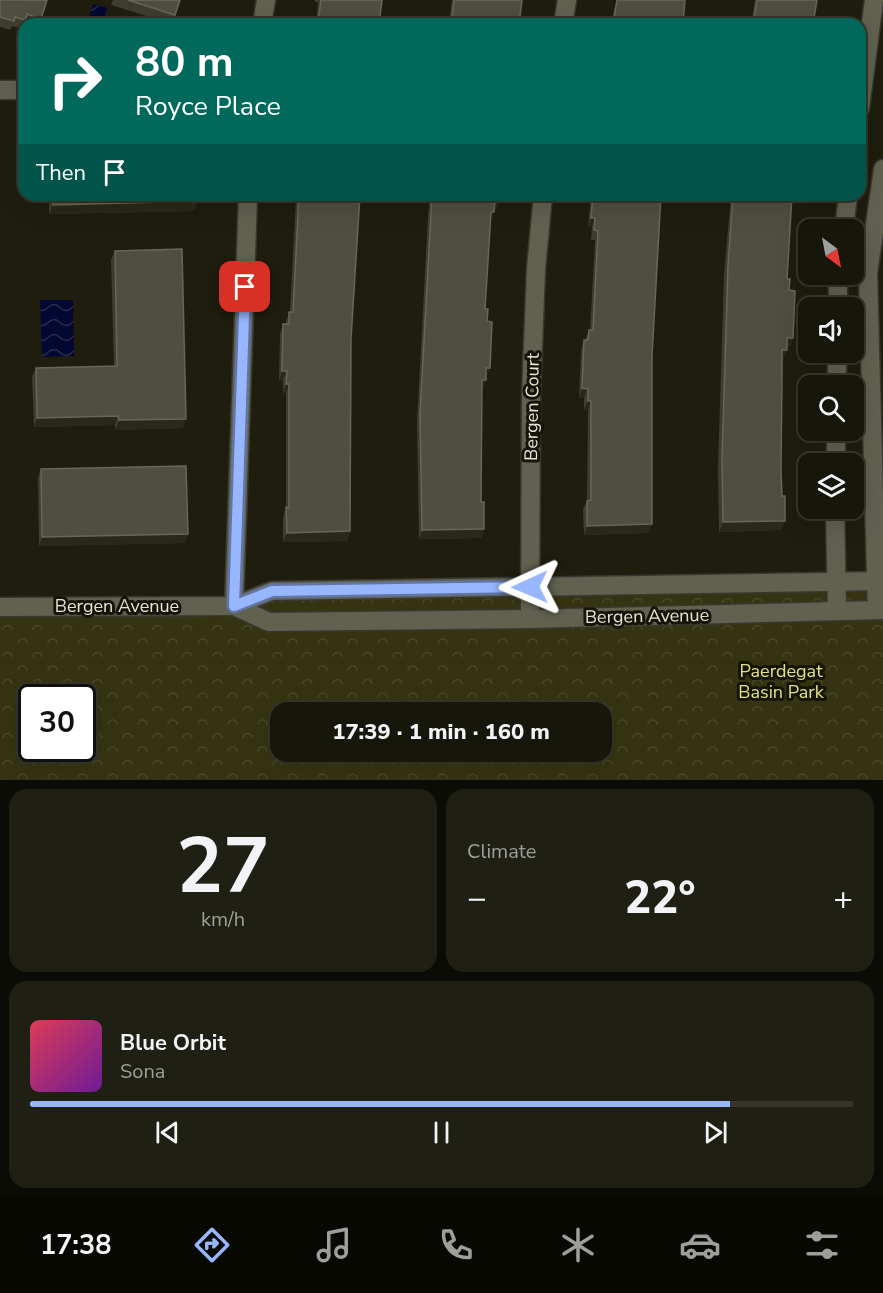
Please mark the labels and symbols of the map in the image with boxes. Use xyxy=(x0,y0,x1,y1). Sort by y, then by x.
north arrow xyxy=(798,219,864,285)
pin xyxy=(219,261,270,312)
street label: Bergen Court xyxy=(519,352,545,461)
position arrow xyxy=(498,555,562,619)
street label: Bergen Avenue xyxy=(55,594,179,618)
street label: Bergen Avenue xyxy=(585,603,709,629)
park label: Paerdegat Basin Park xyxy=(738,659,825,704)
speed limit sign: 30 xyxy=(18,684,96,762)

